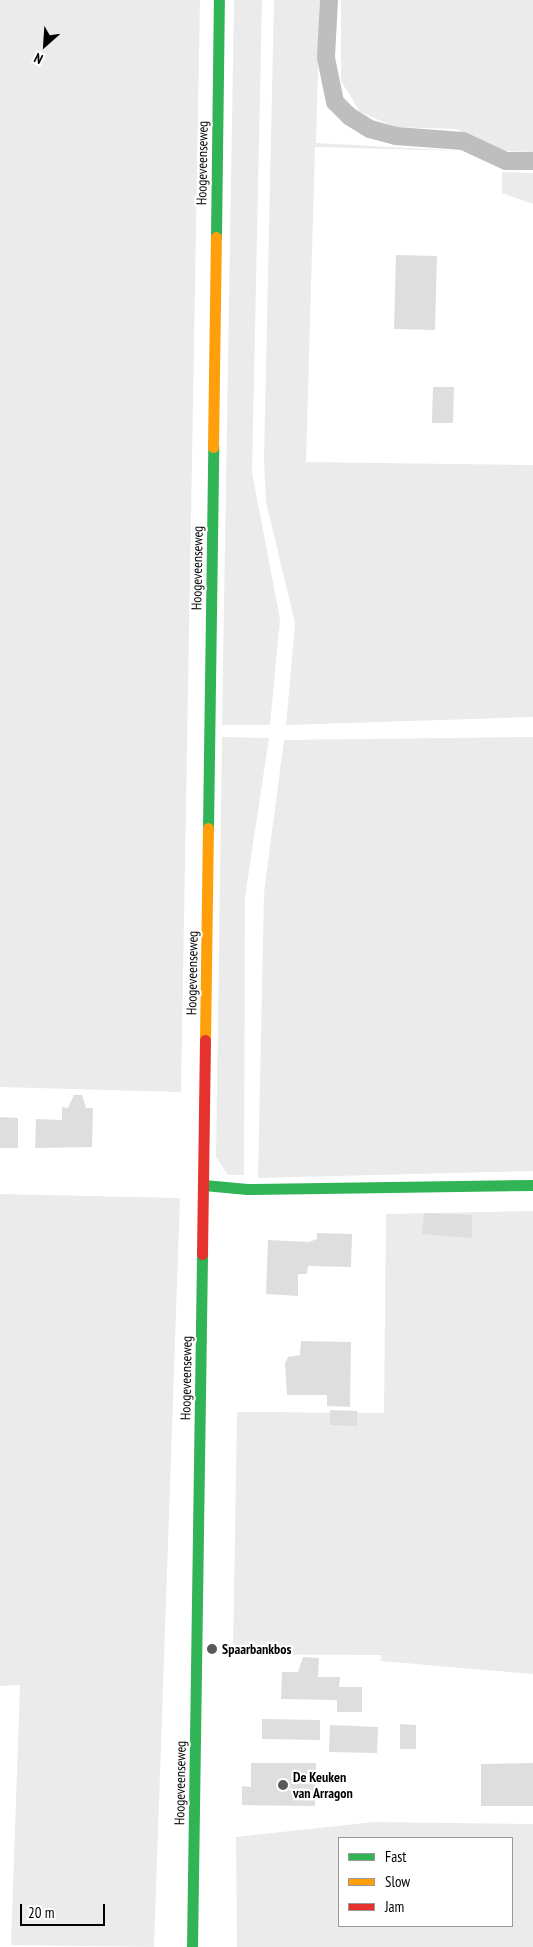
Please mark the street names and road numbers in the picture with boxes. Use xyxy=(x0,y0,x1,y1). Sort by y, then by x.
street label: Hoogeveenseweg xyxy=(193,121,211,205)
street label: Hoogeveenseweg xyxy=(188,526,206,610)
street label: Hoogeveenseweg xyxy=(183,931,201,1015)
street label: Hoogeveenseweg xyxy=(177,1336,195,1420)
street label: Hoogeveenseweg xyxy=(171,1741,189,1825)

